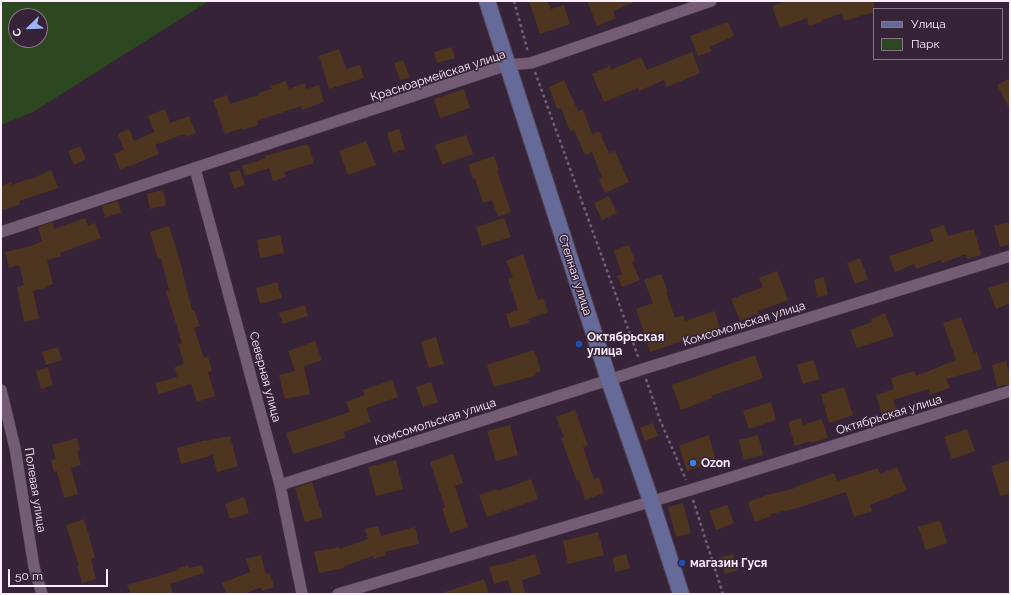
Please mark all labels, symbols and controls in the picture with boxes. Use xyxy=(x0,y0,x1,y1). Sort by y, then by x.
north arrow xyxy=(8,8,48,48)
legend xyxy=(873,8,1003,60)
text: Улица xyxy=(911,17,946,31)
text: С xyxy=(10,26,25,39)
text: Парк xyxy=(911,37,940,51)
street label: Красноармейская улица xyxy=(369,47,507,105)
street label: Степная улица xyxy=(555,233,595,317)
street label: Комсомольская улица xyxy=(681,299,807,349)
street label: Северная улица xyxy=(246,330,284,424)
place label: Октябрьская улица xyxy=(587,330,664,358)
marker: Октябрьская улица xyxy=(574,339,584,349)
street label: Октябрьская улица xyxy=(834,392,944,438)
street label: Комсомольская улица xyxy=(372,395,498,449)
street label: Полевая улица xyxy=(21,447,49,533)
place label: Ozon xyxy=(701,456,730,470)
marker: Ozon xyxy=(688,458,698,468)
place label: магазин Гуся xyxy=(690,556,767,570)
marker: магазин Гуся xyxy=(677,558,687,568)
scale bar xyxy=(10,561,110,587)
text: 50 m xyxy=(15,569,43,583)

